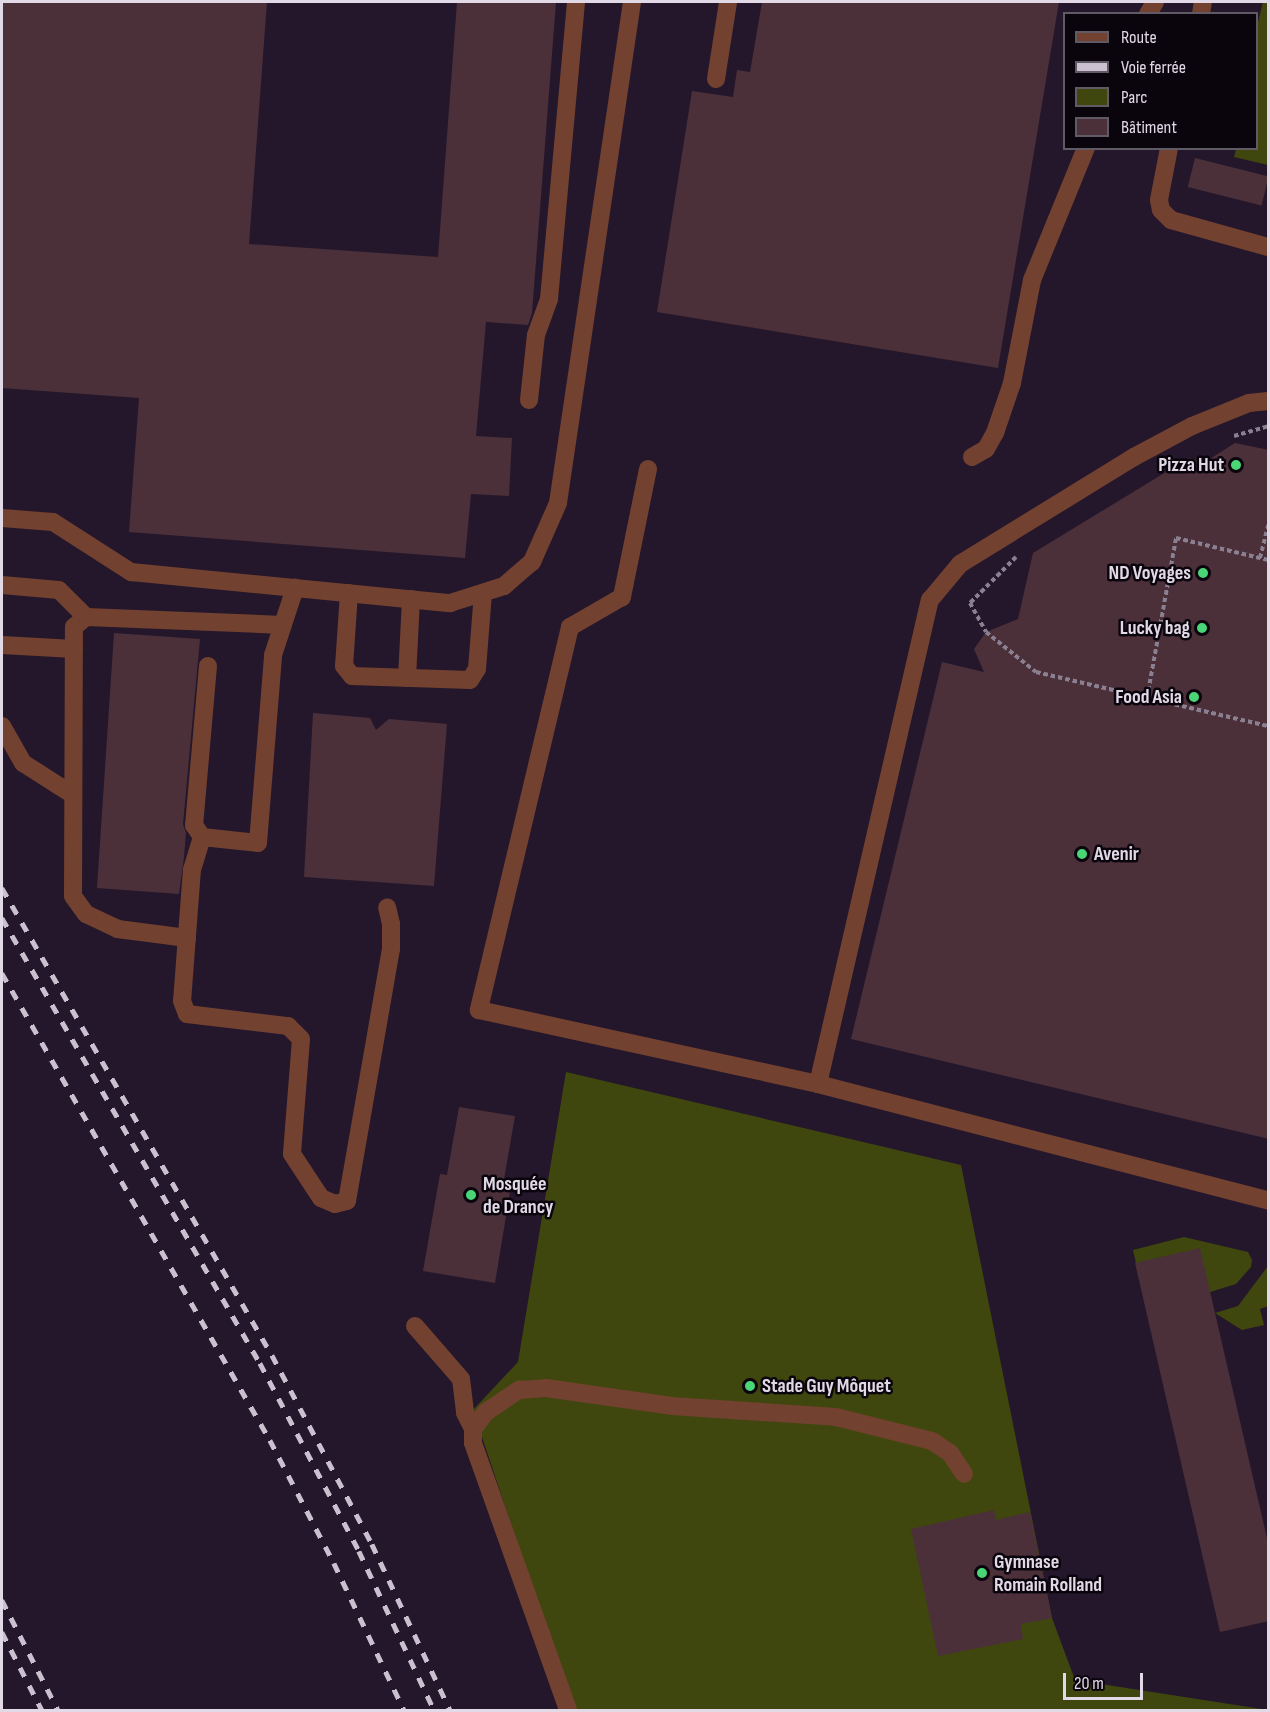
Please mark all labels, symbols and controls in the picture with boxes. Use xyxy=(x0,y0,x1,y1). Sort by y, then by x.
legend xyxy=(1063,12,1258,150)
text: Route xyxy=(1121,27,1157,48)
text: Voie ferrée xyxy=(1121,57,1186,78)
text: Parc xyxy=(1121,87,1147,108)
text: Bâtiment xyxy=(1121,117,1177,138)
place label: Pizza Hut xyxy=(1158,453,1224,477)
marker: Pizza Hut xyxy=(1229,458,1243,472)
place label: ND Voyages xyxy=(1108,561,1191,585)
marker: ND Voyages xyxy=(1196,566,1210,580)
place label: Lucky bag xyxy=(1120,616,1190,640)
marker: Lucky bag xyxy=(1195,621,1209,635)
place label: Food Asia xyxy=(1115,685,1182,709)
marker: Food Asia xyxy=(1187,690,1201,704)
place label: Avenir xyxy=(1094,842,1139,866)
marker: Avenir xyxy=(1075,847,1089,861)
place label: Mosquée de Drancy xyxy=(483,1172,553,1219)
marker: Mosquée de Drancy xyxy=(464,1188,478,1202)
place label: Stade Guy Môquet xyxy=(762,1374,891,1398)
marker: Stade Guy Môquet xyxy=(743,1379,757,1393)
place label: Gymnase Romain Rolland xyxy=(994,1550,1102,1597)
marker: Gymnase Romain Rolland xyxy=(975,1566,989,1580)
scale bar xyxy=(1066,1661,1146,1699)
text: 20 m xyxy=(1074,1673,1104,1694)

